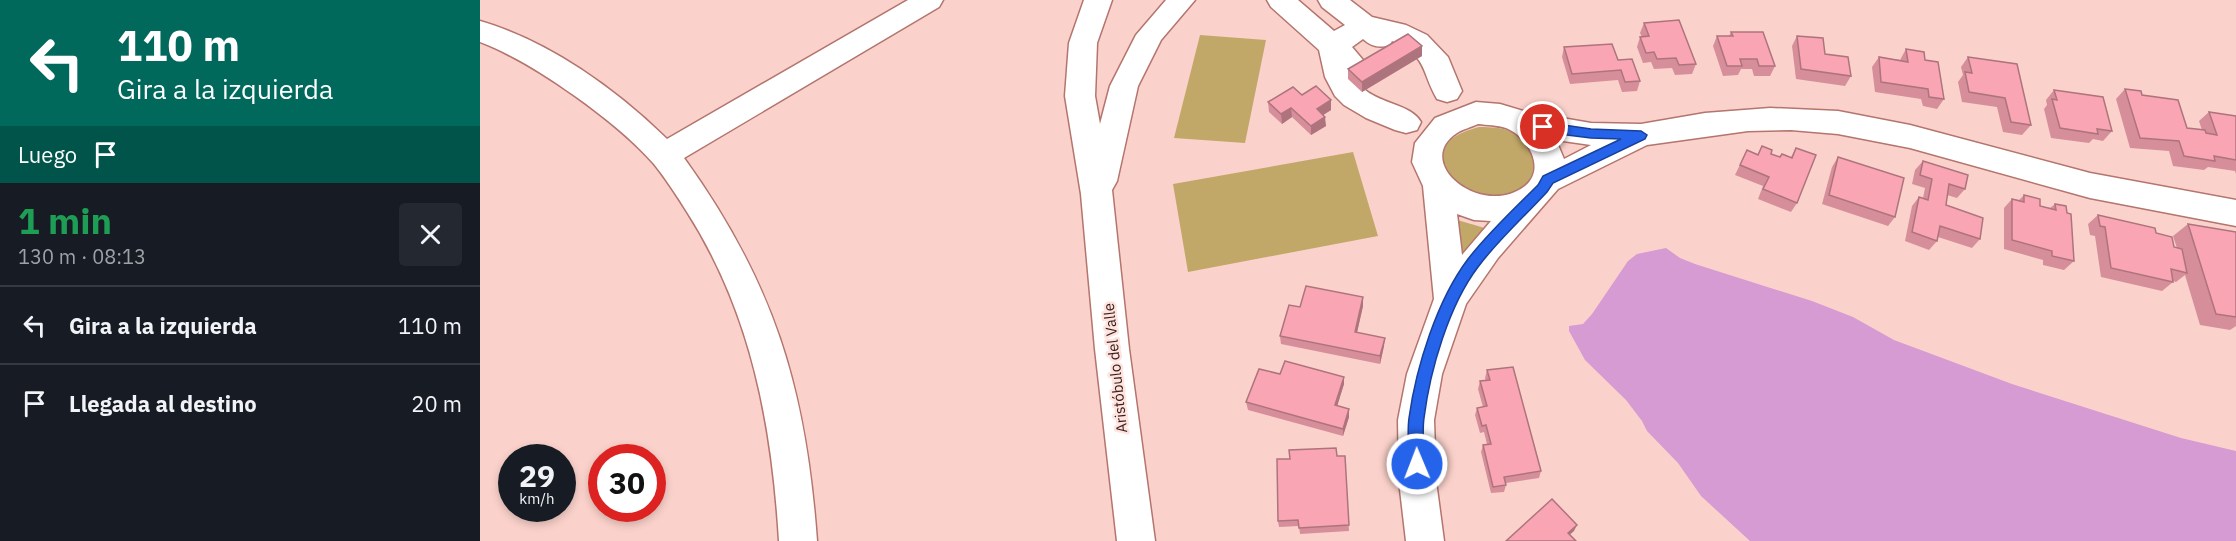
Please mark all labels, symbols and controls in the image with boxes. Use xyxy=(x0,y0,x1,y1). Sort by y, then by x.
text: 110 m xyxy=(117,18,240,73)
icon: left xyxy=(18,24,96,102)
text: Gira a la izquierda xyxy=(117,71,333,106)
pin xyxy=(1517,101,1568,152)
icon: arrive xyxy=(1526,110,1559,143)
icon: arrive xyxy=(89,138,122,171)
text: Luego xyxy=(18,140,77,169)
text: 1 min xyxy=(18,197,112,244)
button: close xyxy=(399,203,462,266)
text: 130 m · 08:13 xyxy=(18,243,146,270)
street label: Aristóbulo del Valle xyxy=(1099,302,1131,434)
icon: left xyxy=(18,309,51,342)
text: Gira a la izquierda xyxy=(69,311,257,340)
text: 110 m xyxy=(398,311,462,340)
icon: arrive xyxy=(18,387,51,420)
text: Llegada al destino xyxy=(69,389,257,418)
text: 20 m xyxy=(411,389,462,418)
position arrow xyxy=(1385,432,1449,496)
speed limit sign: 30 xyxy=(588,444,666,522)
text: 29 xyxy=(519,456,555,495)
text: km/h xyxy=(519,489,555,508)

